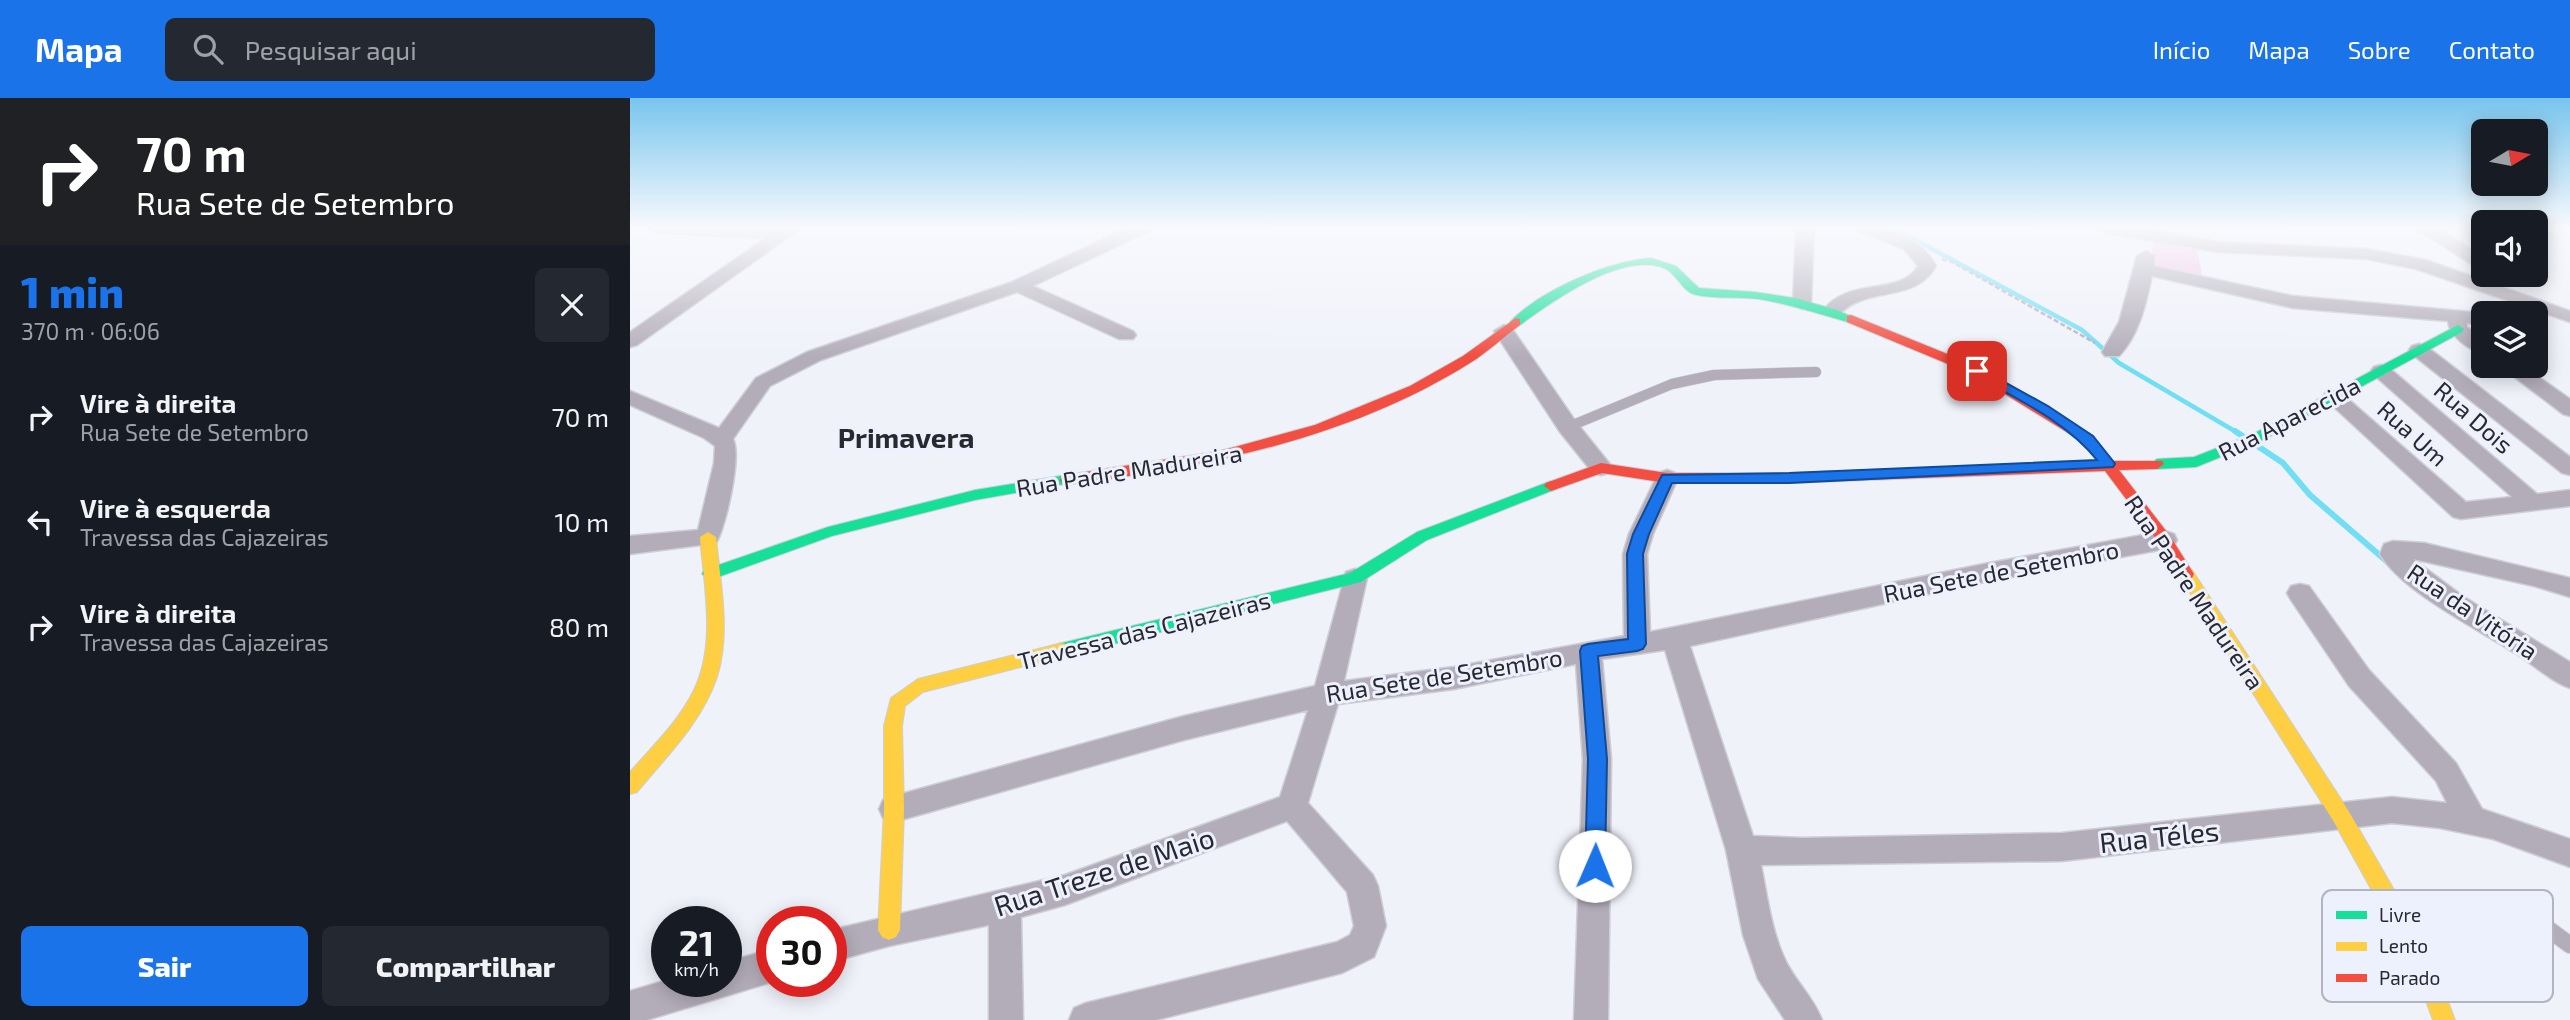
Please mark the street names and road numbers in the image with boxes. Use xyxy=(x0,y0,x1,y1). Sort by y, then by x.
street label: Rua Aparecida xyxy=(2213,370,2365,466)
street label: Rua Dois xyxy=(2429,375,2519,459)
street label: Rua Um xyxy=(2372,394,2454,472)
street label: Rua Padre Madureira xyxy=(1014,438,1244,502)
street label: Rua Padre Madureira xyxy=(2119,489,2271,695)
street label: Rua Sete de Setembro xyxy=(1881,534,2121,608)
street label: Rua da Vitória xyxy=(2402,557,2544,665)
street label: Travessa das Cajazeiras xyxy=(1015,585,1273,675)
street label: Rua Sete de Setembro xyxy=(1324,642,1564,708)
street label: Rua Téles xyxy=(2098,813,2220,859)
street label: Rua Treze de Maio xyxy=(990,819,1218,923)

